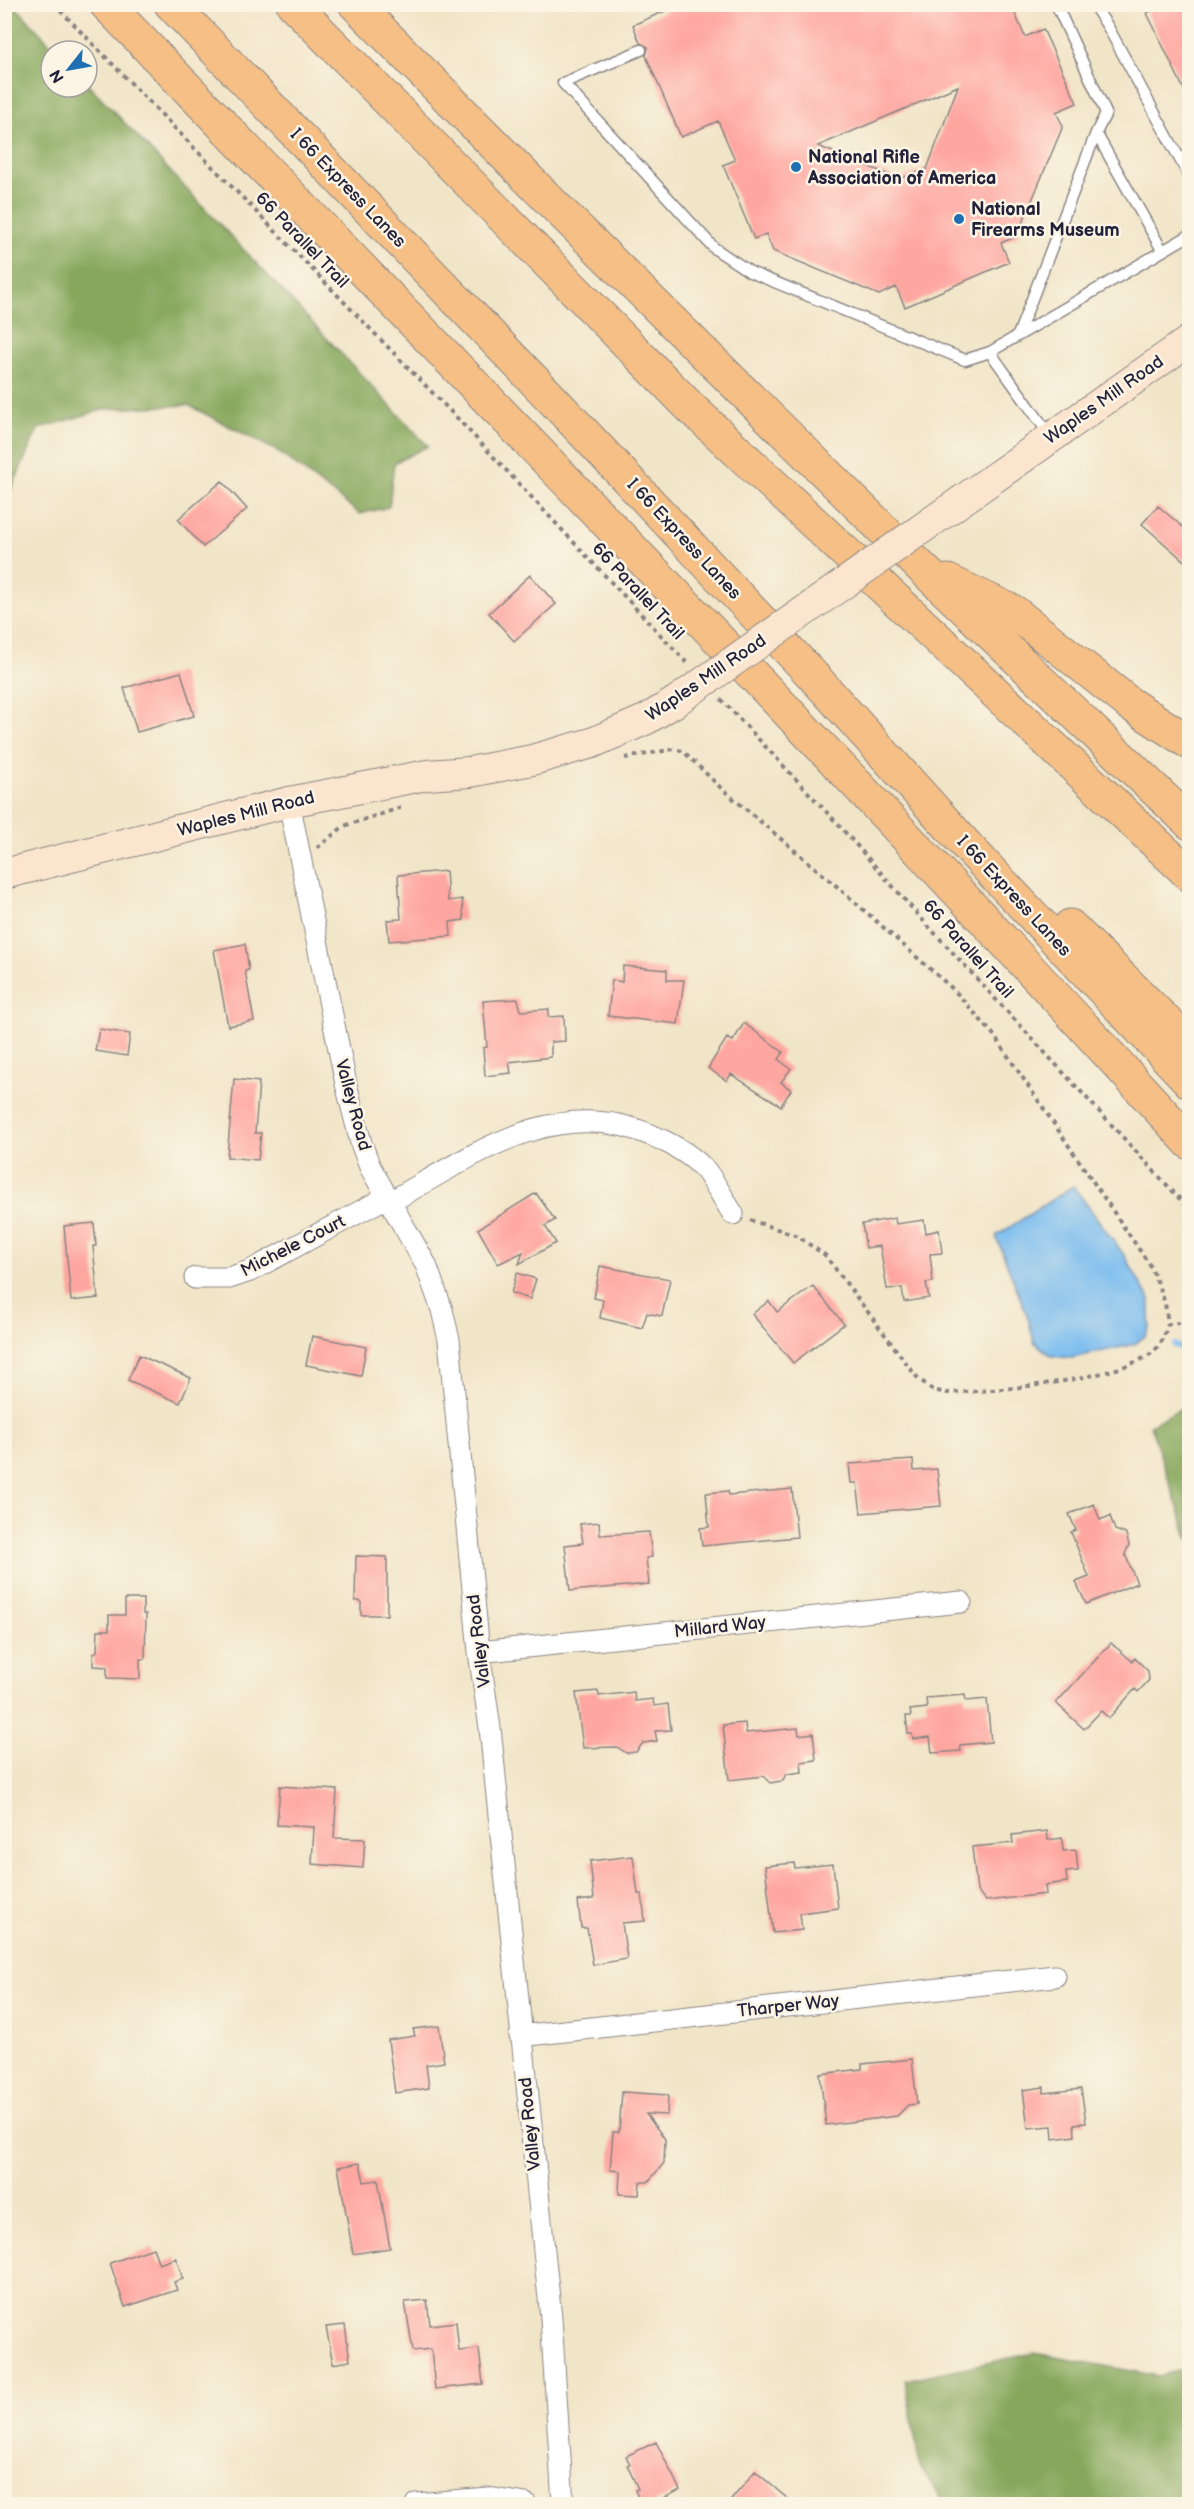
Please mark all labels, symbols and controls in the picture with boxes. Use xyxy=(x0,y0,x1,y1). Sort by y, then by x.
north arrow xyxy=(39,39,99,99)
text: N xyxy=(46,66,69,86)
street label: I 66 Express Lanes xyxy=(286,124,410,252)
place label: National Rifle Association of America xyxy=(807,147,996,189)
marker: National Rifle Association of America xyxy=(789,160,803,174)
street label: 66 Parallel Trail xyxy=(251,188,353,292)
place label: National Firearms Museum xyxy=(971,199,1120,241)
marker: National Firearms Museum xyxy=(952,212,966,226)
street label: Waples Mill Road xyxy=(1040,351,1168,449)
street label: I 66 Express Lanes xyxy=(623,474,745,604)
street label: 66 Parallel Trail xyxy=(588,538,688,644)
street label: Waples Mill Road xyxy=(642,630,770,726)
street label: Waples Mill Road xyxy=(175,787,317,841)
street label: I 66 Express Lanes xyxy=(953,831,1075,961)
street label: 66 Parallel Trail xyxy=(918,895,1018,1003)
street label: Valley Road xyxy=(331,1057,375,1153)
street label: Michele Court xyxy=(237,1210,349,1281)
street label: Valley Road xyxy=(463,1593,495,1689)
street label: Millard Way xyxy=(673,1612,768,1642)
street label: Tharper Way xyxy=(736,1990,841,2022)
street label: Valley Road xyxy=(515,2076,545,2172)

